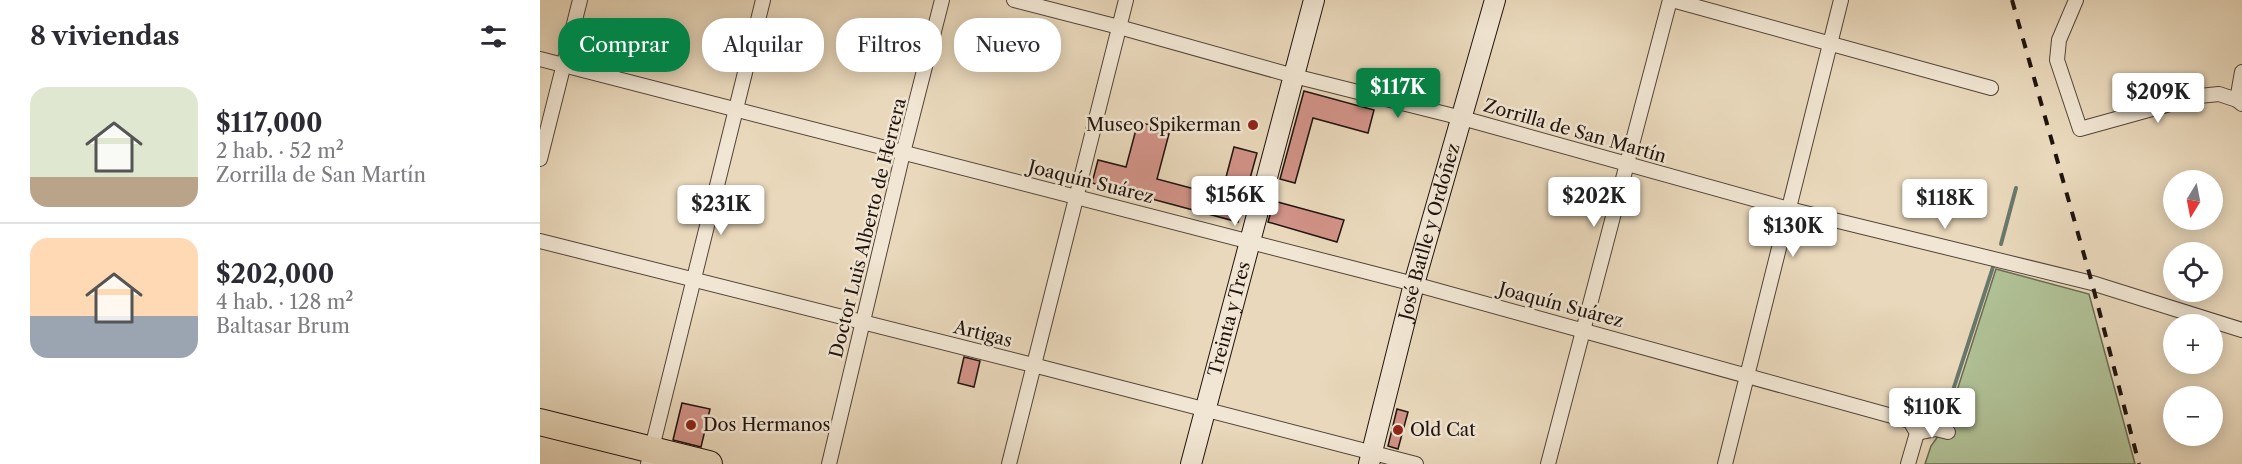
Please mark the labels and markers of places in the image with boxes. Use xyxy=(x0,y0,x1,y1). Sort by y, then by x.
pin: $117K xyxy=(1356,68,1440,119)
pin: $209K xyxy=(2116,73,2200,124)
place label: Museo Spikerman xyxy=(1086,114,1241,136)
marker: Museo Spikerman xyxy=(1246,118,1260,132)
pin: $156K xyxy=(1193,176,1277,227)
pin: $202K xyxy=(1552,177,1636,228)
pin: $118K xyxy=(1903,179,1987,230)
pin: $231K xyxy=(679,185,763,236)
pin: $130K xyxy=(1751,207,1835,258)
pin: $110K xyxy=(1890,388,1974,439)
place label: Dos Hermanos xyxy=(703,414,830,436)
marker: Dos Hermanos xyxy=(684,418,698,432)
place label: Old Cat xyxy=(1410,419,1476,441)
marker: Old Cat xyxy=(1391,423,1405,437)

